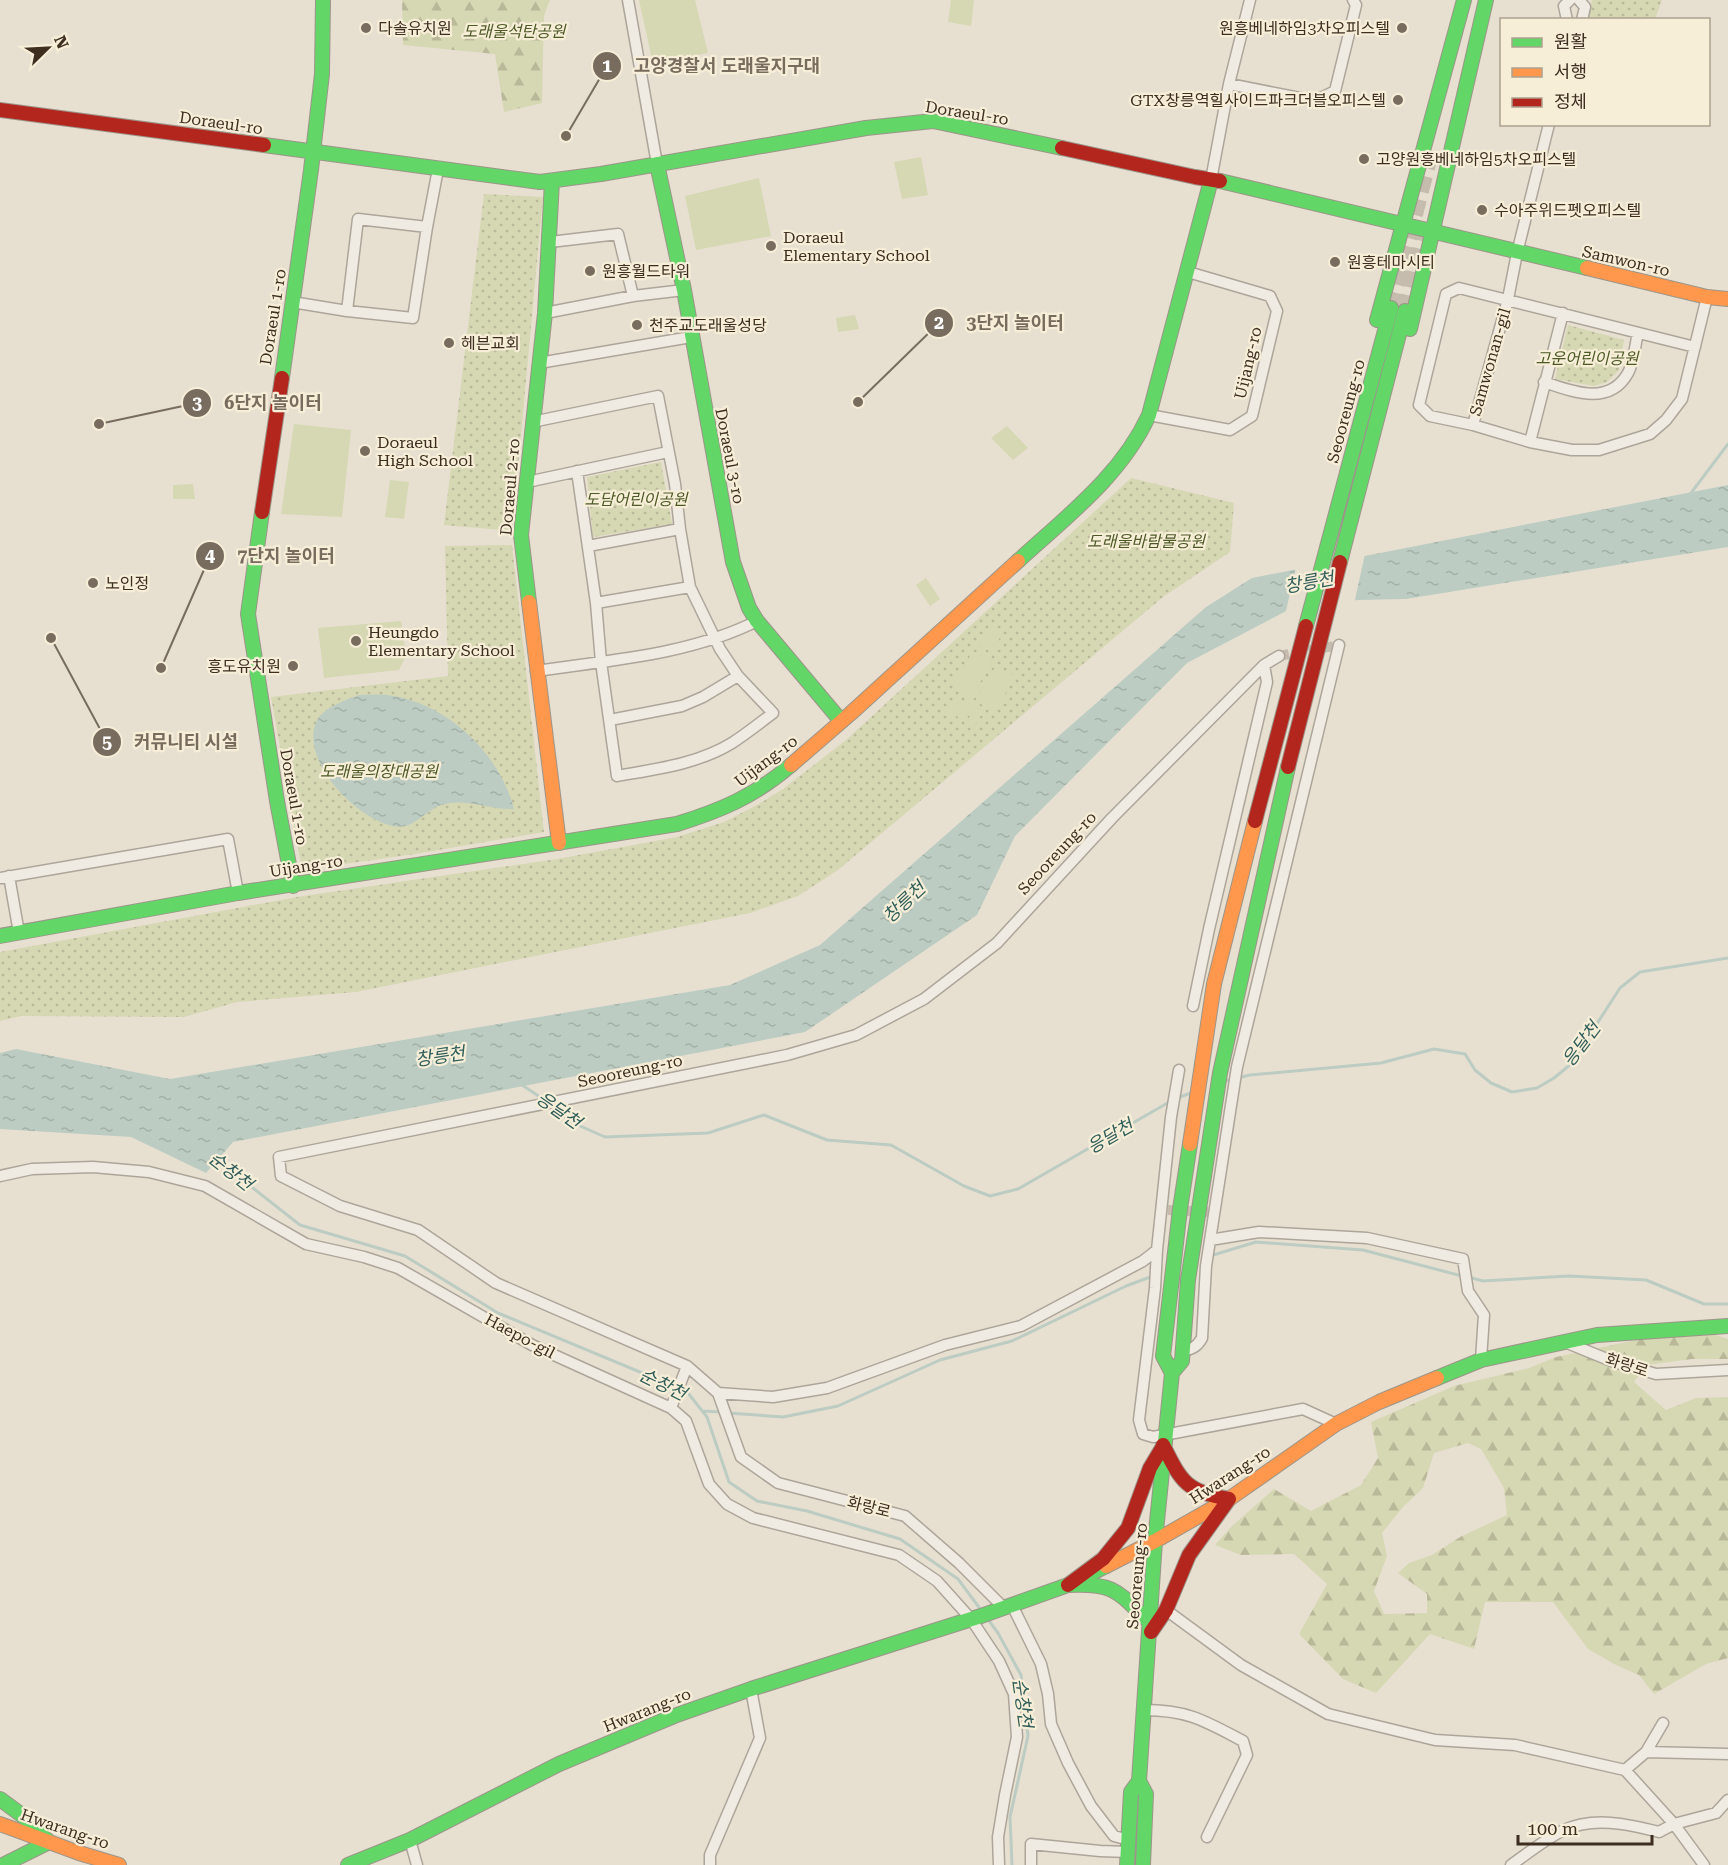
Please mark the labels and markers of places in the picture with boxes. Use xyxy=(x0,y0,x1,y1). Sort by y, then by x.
place label: 다솔유치원 xyxy=(378,19,452,38)
place label: 원흥베네하임3차오피스텔 xyxy=(1219,19,1390,38)
marker: 다솔유치원 xyxy=(359,21,373,35)
marker: 원흥베네하임3차오피스텔 xyxy=(1395,21,1409,35)
callout: 고양경찰서 도래울지구대 xyxy=(592,48,832,84)
place label: GTX창릉역힐사이드파크더블오피스텔 xyxy=(1130,91,1386,110)
marker: GTX창릉역힐사이드파크더블오피스텔 xyxy=(1391,93,1405,107)
place label: 고양원흥베네하임5차오피스텔 xyxy=(1376,150,1576,169)
marker: 고양원흥베네하임5차오피스텔 xyxy=(1357,152,1371,166)
place label: 수아주위드펫오피스텔 xyxy=(1494,201,1641,220)
marker: 수아주위드펫오피스텔 xyxy=(1475,203,1489,217)
place label: Doraeul Elementary School xyxy=(783,228,930,265)
marker: Doraeul Elementary School xyxy=(764,239,778,253)
place label: 원흥테마시티 xyxy=(1347,253,1435,272)
marker: 원흥테마시티 xyxy=(1328,255,1342,269)
place label: 원흥월드타워 xyxy=(602,262,690,281)
marker: 원흥월드타워 xyxy=(583,264,597,278)
callout: 3단지 놀이터 xyxy=(924,305,1076,341)
place label: 천주교도래울성당 xyxy=(649,316,767,335)
marker: 천주교도래울성당 xyxy=(630,318,644,332)
place label: 헤븐교회 xyxy=(461,334,520,353)
marker: 헤븐교회 xyxy=(442,336,456,350)
callout: 6단지 놀이터 xyxy=(182,385,334,421)
place label: Doraeul High School xyxy=(377,433,473,470)
marker: Doraeul High School xyxy=(358,444,372,458)
callout: 7단지 놀이터 xyxy=(195,538,347,574)
place label: 노인정 xyxy=(105,574,149,593)
marker: 노인정 xyxy=(86,576,100,590)
place label: Heungdo Elementary School xyxy=(368,623,515,660)
marker: Heungdo Elementary School xyxy=(349,634,363,648)
place label: 흥도유치원 xyxy=(207,657,281,676)
marker: 흥도유치원 xyxy=(286,659,300,673)
callout: 커뮤니티 시설 xyxy=(92,724,249,760)

